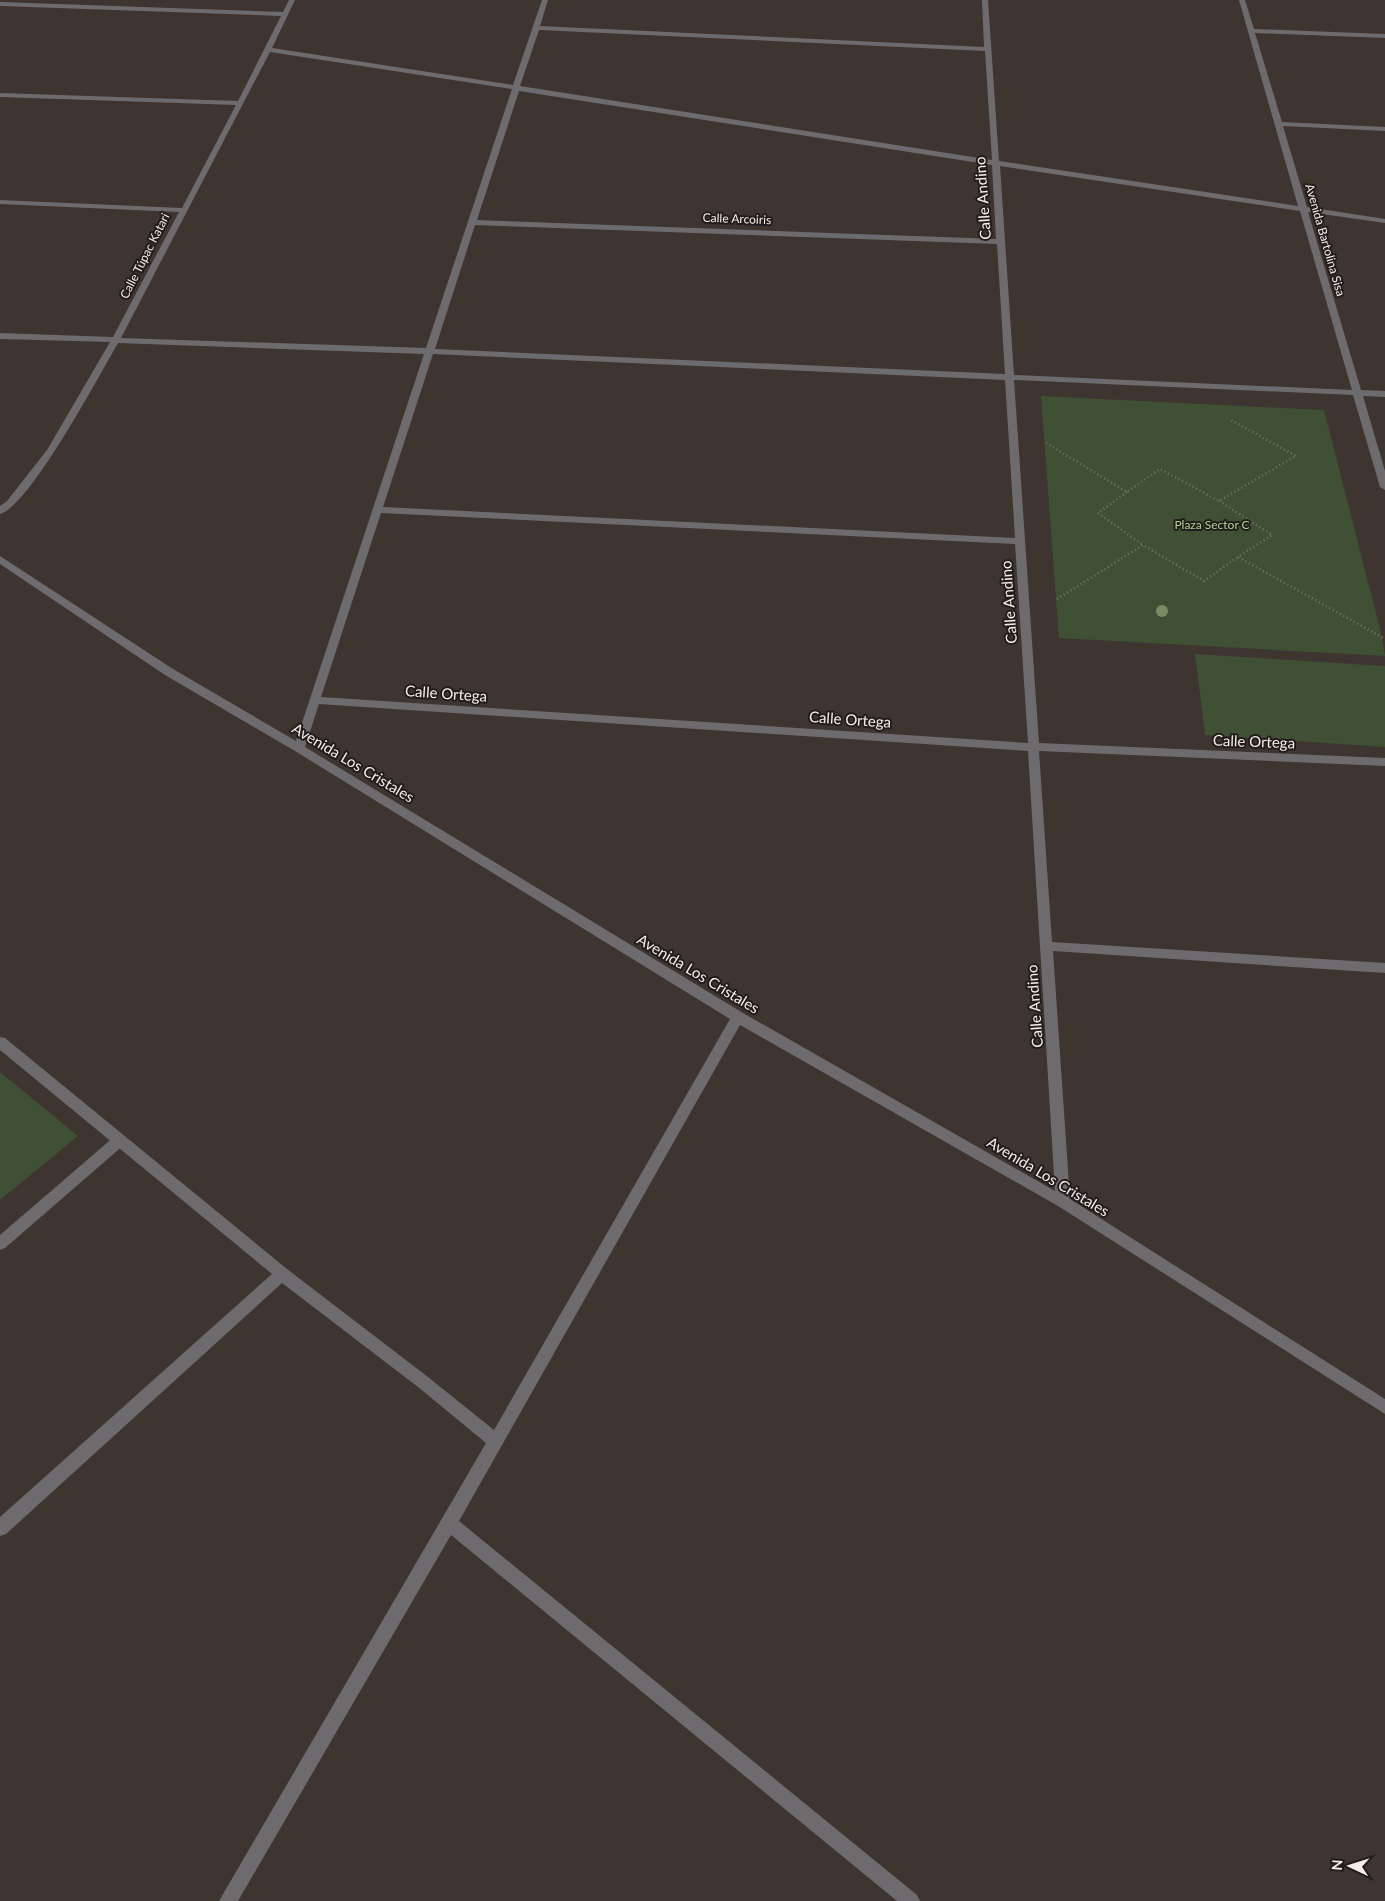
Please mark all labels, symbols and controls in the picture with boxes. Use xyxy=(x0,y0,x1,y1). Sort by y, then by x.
street label: Calle Andino xyxy=(970,156,994,240)
street label: Avenida Bartolina Sisa xyxy=(1302,182,1349,298)
street label: Calle Túpac Katari xyxy=(117,210,173,301)
street label: Calle Arcoiris xyxy=(702,210,772,227)
park label: Plaza Sector C xyxy=(1174,517,1250,532)
street label: Calle Andino xyxy=(996,560,1020,644)
street label: Calle Ortega xyxy=(404,681,488,705)
street label: Calle Ortega xyxy=(808,707,892,731)
street label: Avenida Los Cristales xyxy=(289,719,418,806)
street label: Calle Ortega xyxy=(1213,731,1295,751)
street label: Avenida Los Cristales xyxy=(634,930,763,1017)
street label: Calle Andino xyxy=(1022,964,1046,1048)
street label: Avenida Los Cristales xyxy=(984,1133,1113,1220)
north arrow xyxy=(1325,1841,1375,1891)
text: N xyxy=(1328,1859,1345,1871)

